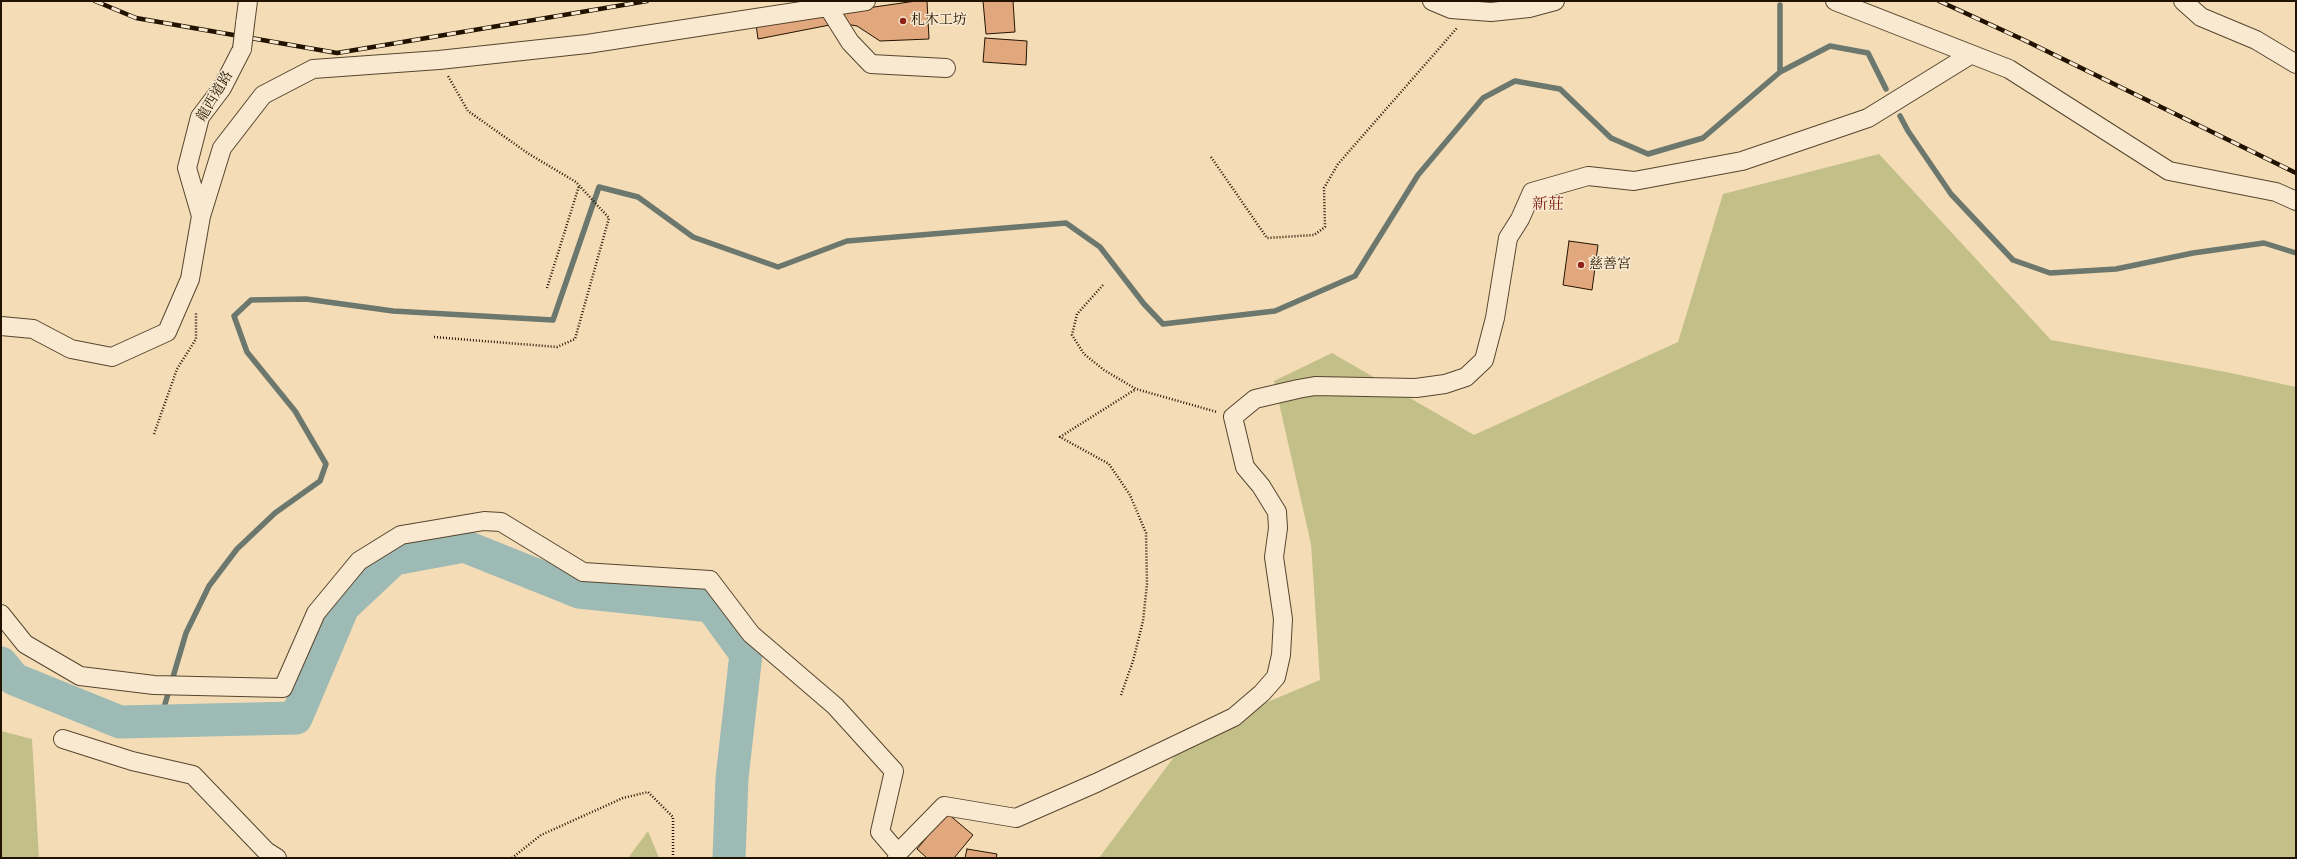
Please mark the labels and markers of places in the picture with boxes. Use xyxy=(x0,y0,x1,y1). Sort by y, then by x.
place label: 札木工坊 xyxy=(911,13,967,29)
marker: 札木工坊 xyxy=(898,16,908,26)
place label: 慈善宮 xyxy=(1589,257,1631,273)
marker: 慈善宮 xyxy=(1576,260,1586,270)

